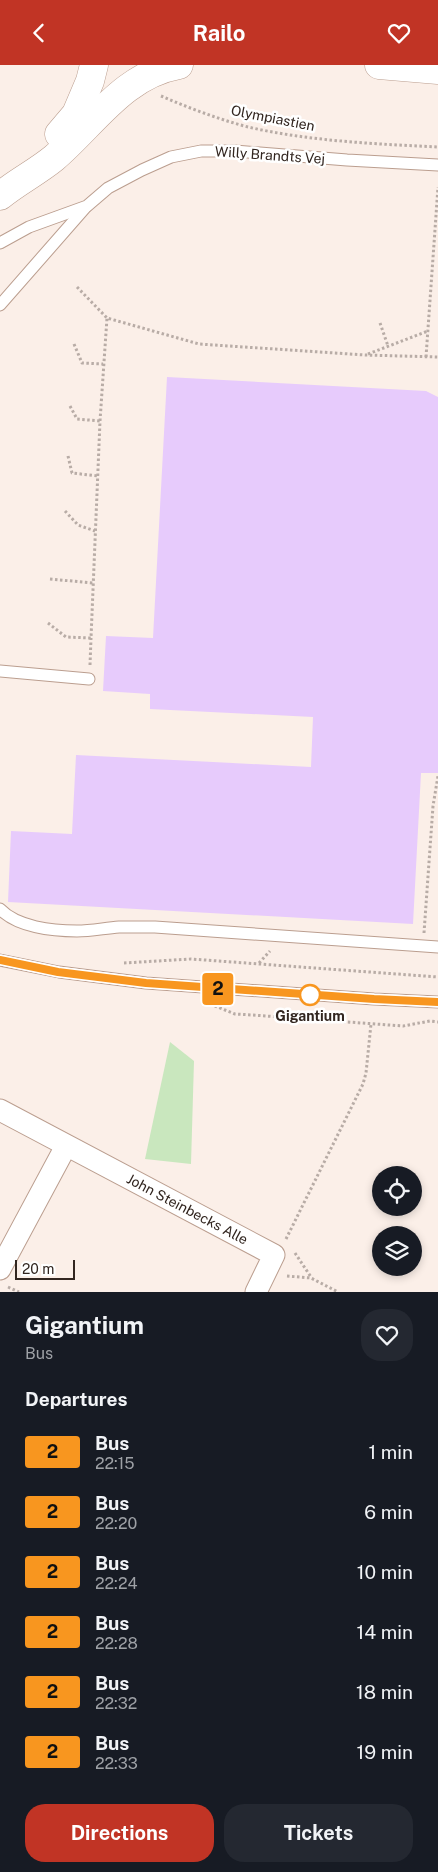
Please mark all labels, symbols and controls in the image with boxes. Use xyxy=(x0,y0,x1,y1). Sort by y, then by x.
icon: back xyxy=(25,19,53,47)
icon: heart xyxy=(385,19,413,47)
text: Railo xyxy=(193,20,245,46)
street label: Olympiastien xyxy=(230,102,316,134)
street label: Willy Brandts Vej xyxy=(214,143,326,167)
line badge: 2 xyxy=(202,973,234,1005)
text: 2 xyxy=(212,978,224,999)
marker: Gigantium xyxy=(299,984,321,1006)
place label: Gigantium xyxy=(275,1008,345,1024)
map controls xyxy=(372,1166,422,1276)
button: locate xyxy=(372,1166,422,1216)
street label: John Steinbecks Alle xyxy=(124,1171,251,1248)
button: layers xyxy=(372,1226,422,1276)
scale bar xyxy=(15,1257,75,1280)
text: 20 m xyxy=(22,1261,54,1277)
button: heart xyxy=(361,1309,413,1361)
text: Gigantium xyxy=(25,1311,144,1339)
text: Bus xyxy=(25,1344,53,1363)
text: Departures xyxy=(25,1388,128,1410)
text: Bus xyxy=(95,1432,129,1454)
text: 2 xyxy=(47,1441,58,1462)
text: 1 min xyxy=(368,1441,413,1463)
text: 22:15 xyxy=(95,1454,134,1473)
text: Bus xyxy=(95,1492,129,1514)
text: 2 xyxy=(47,1501,58,1522)
text: 6 min xyxy=(364,1501,413,1523)
text: 22:20 xyxy=(95,1514,137,1533)
text: Bus xyxy=(95,1552,129,1574)
text: 2 xyxy=(47,1561,58,1582)
text: 10 min xyxy=(357,1561,413,1583)
text: 22:24 xyxy=(95,1574,138,1593)
text: Bus xyxy=(95,1612,129,1634)
text: 2 xyxy=(47,1621,58,1642)
text: 14 min xyxy=(356,1621,413,1643)
text: 22:28 xyxy=(95,1634,138,1653)
text: Bus xyxy=(95,1672,129,1694)
text: 2 xyxy=(47,1681,58,1702)
text: 18 min xyxy=(356,1681,413,1703)
text: 22:32 xyxy=(95,1694,137,1713)
text: Bus xyxy=(95,1732,129,1754)
text: 2 xyxy=(47,1741,58,1762)
text: 19 min xyxy=(357,1741,413,1763)
text: 22:33 xyxy=(95,1754,138,1773)
button: Directions xyxy=(25,1804,214,1862)
button: Tickets xyxy=(224,1804,413,1862)

